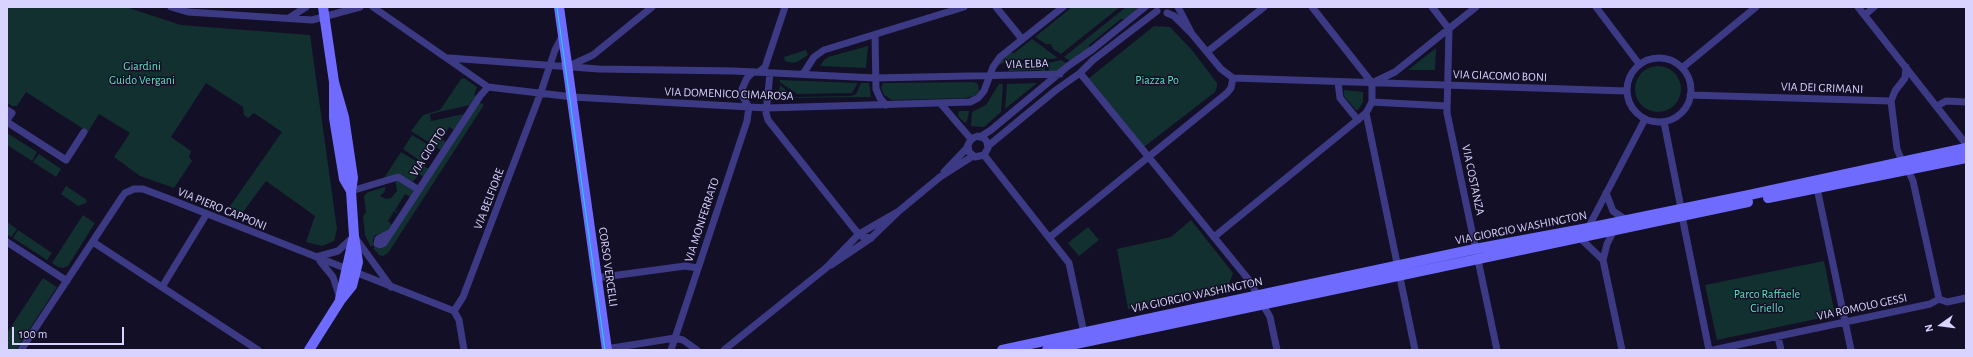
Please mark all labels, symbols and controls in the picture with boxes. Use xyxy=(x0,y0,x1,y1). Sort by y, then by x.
street label: VIA ELBA xyxy=(1005,56,1049,72)
park label: Giardini Guido Vergani xyxy=(109,59,175,87)
street label: VIA GIACOMO BONI xyxy=(1453,67,1547,85)
park label: Piazza Po xyxy=(1135,73,1179,87)
street label: VIA DEI GRIMANI xyxy=(1781,79,1863,97)
street label: VIA DOMENICO CIMAROSA xyxy=(664,85,794,103)
street label: VIA GIOTTO xyxy=(407,125,449,179)
street label: VIA COSTANZA xyxy=(1458,143,1488,217)
street label: VIA BELFIORE xyxy=(471,166,507,232)
street label: VIA MONFERRATO xyxy=(682,176,722,264)
street label: VIA PIERO CAPPONI xyxy=(175,185,269,233)
street label: VIA GIORGIO WASHINGTON xyxy=(1454,208,1588,248)
street label: CORSO VERCELLI xyxy=(595,226,621,308)
street label: VIA GIORGIO WASHINGTON xyxy=(1130,274,1264,316)
park label: Parco Raffaele Ciriello xyxy=(1734,287,1800,315)
street label: VIA ROMOLO GESSI xyxy=(1816,290,1908,324)
north arrow xyxy=(1921,305,1961,345)
scale bar xyxy=(14,319,126,345)
text: N xyxy=(1923,323,1935,333)
text: 100 m xyxy=(19,328,47,340)

